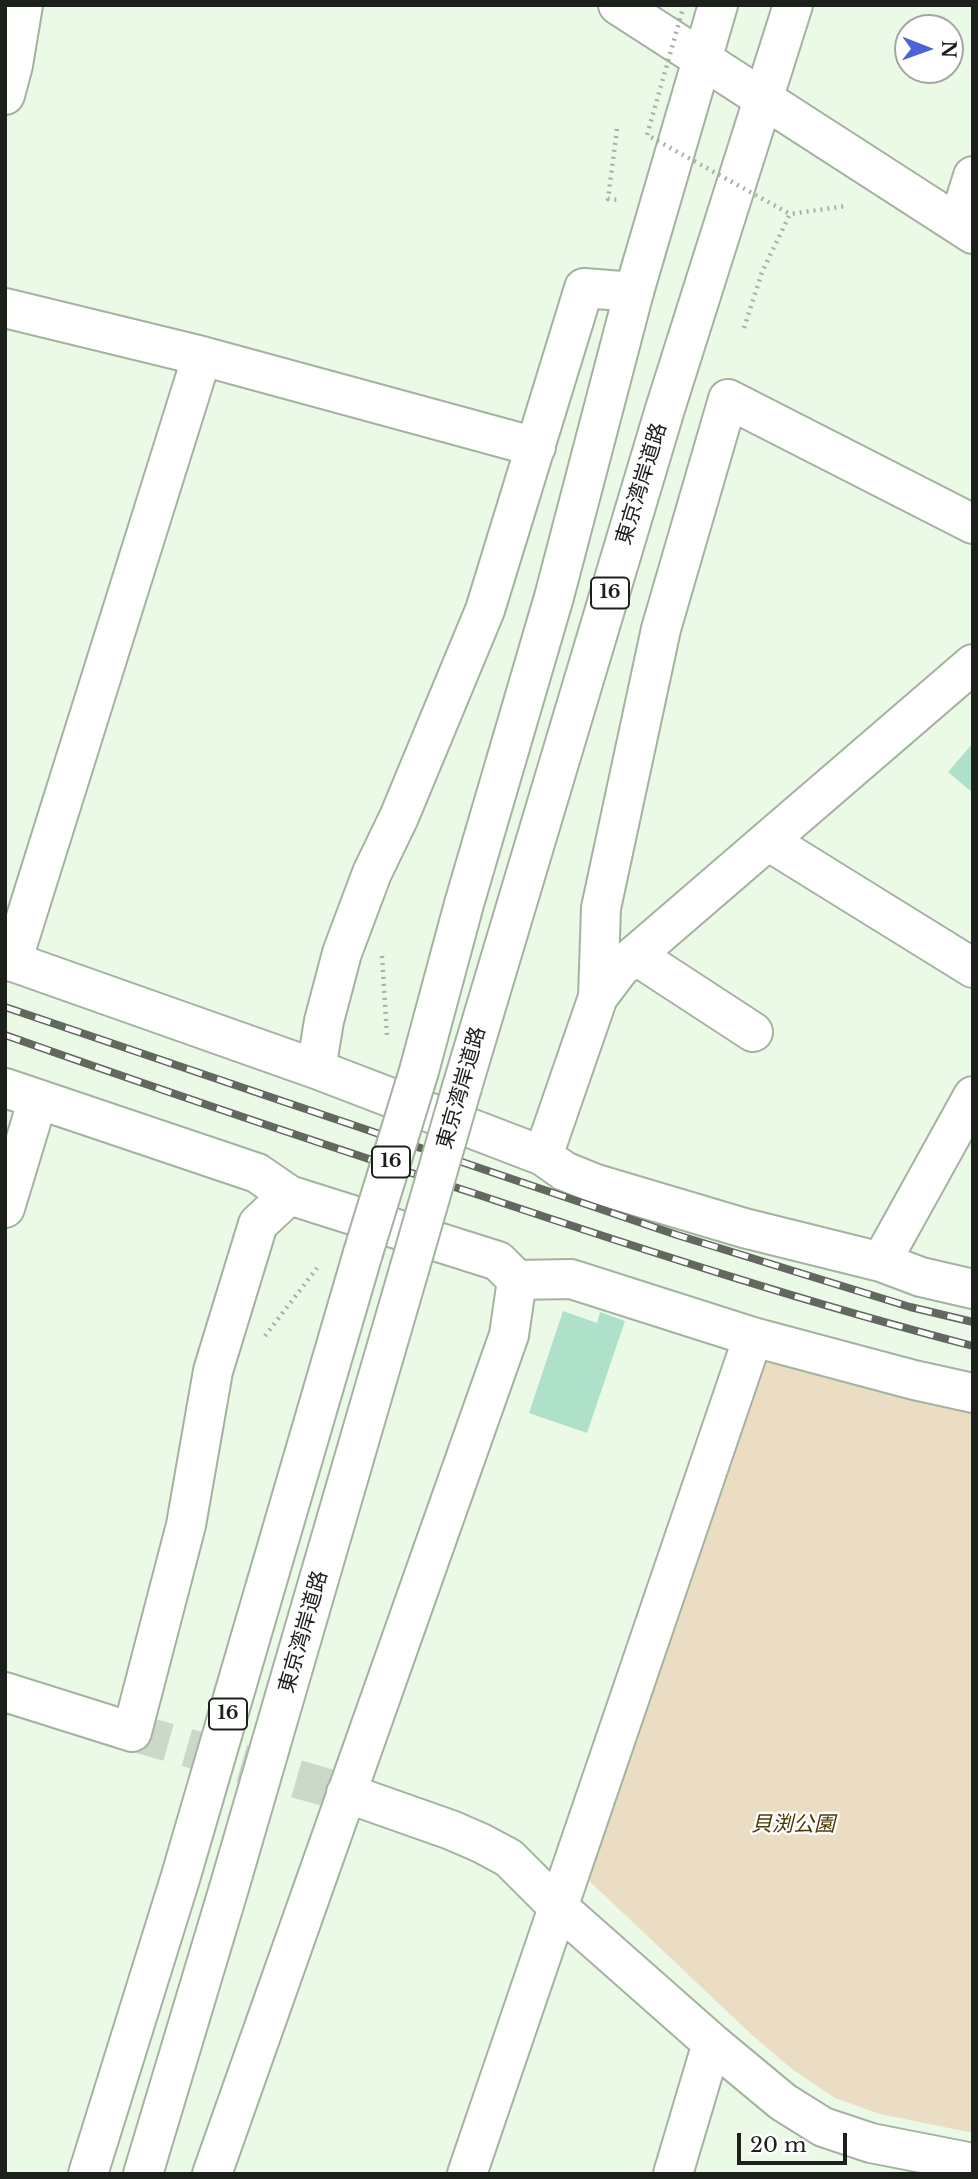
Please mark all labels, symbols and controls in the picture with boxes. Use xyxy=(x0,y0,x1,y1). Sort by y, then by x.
north arrow xyxy=(894,14,964,84)
text: N xyxy=(937,40,960,58)
street label: 東京湾岸道路 xyxy=(612,420,672,548)
road number: 16 xyxy=(591,578,629,608)
street label: 東京湾岸道路 xyxy=(433,1024,491,1152)
road number: 16 xyxy=(372,1146,410,1178)
street label: 東京湾岸道路 xyxy=(275,1568,333,1696)
road number: 16 xyxy=(209,1698,247,1730)
park label: 貝渕公園 xyxy=(751,1812,835,1838)
scale bar xyxy=(740,2120,850,2164)
text: 20 m xyxy=(750,2132,807,2158)

